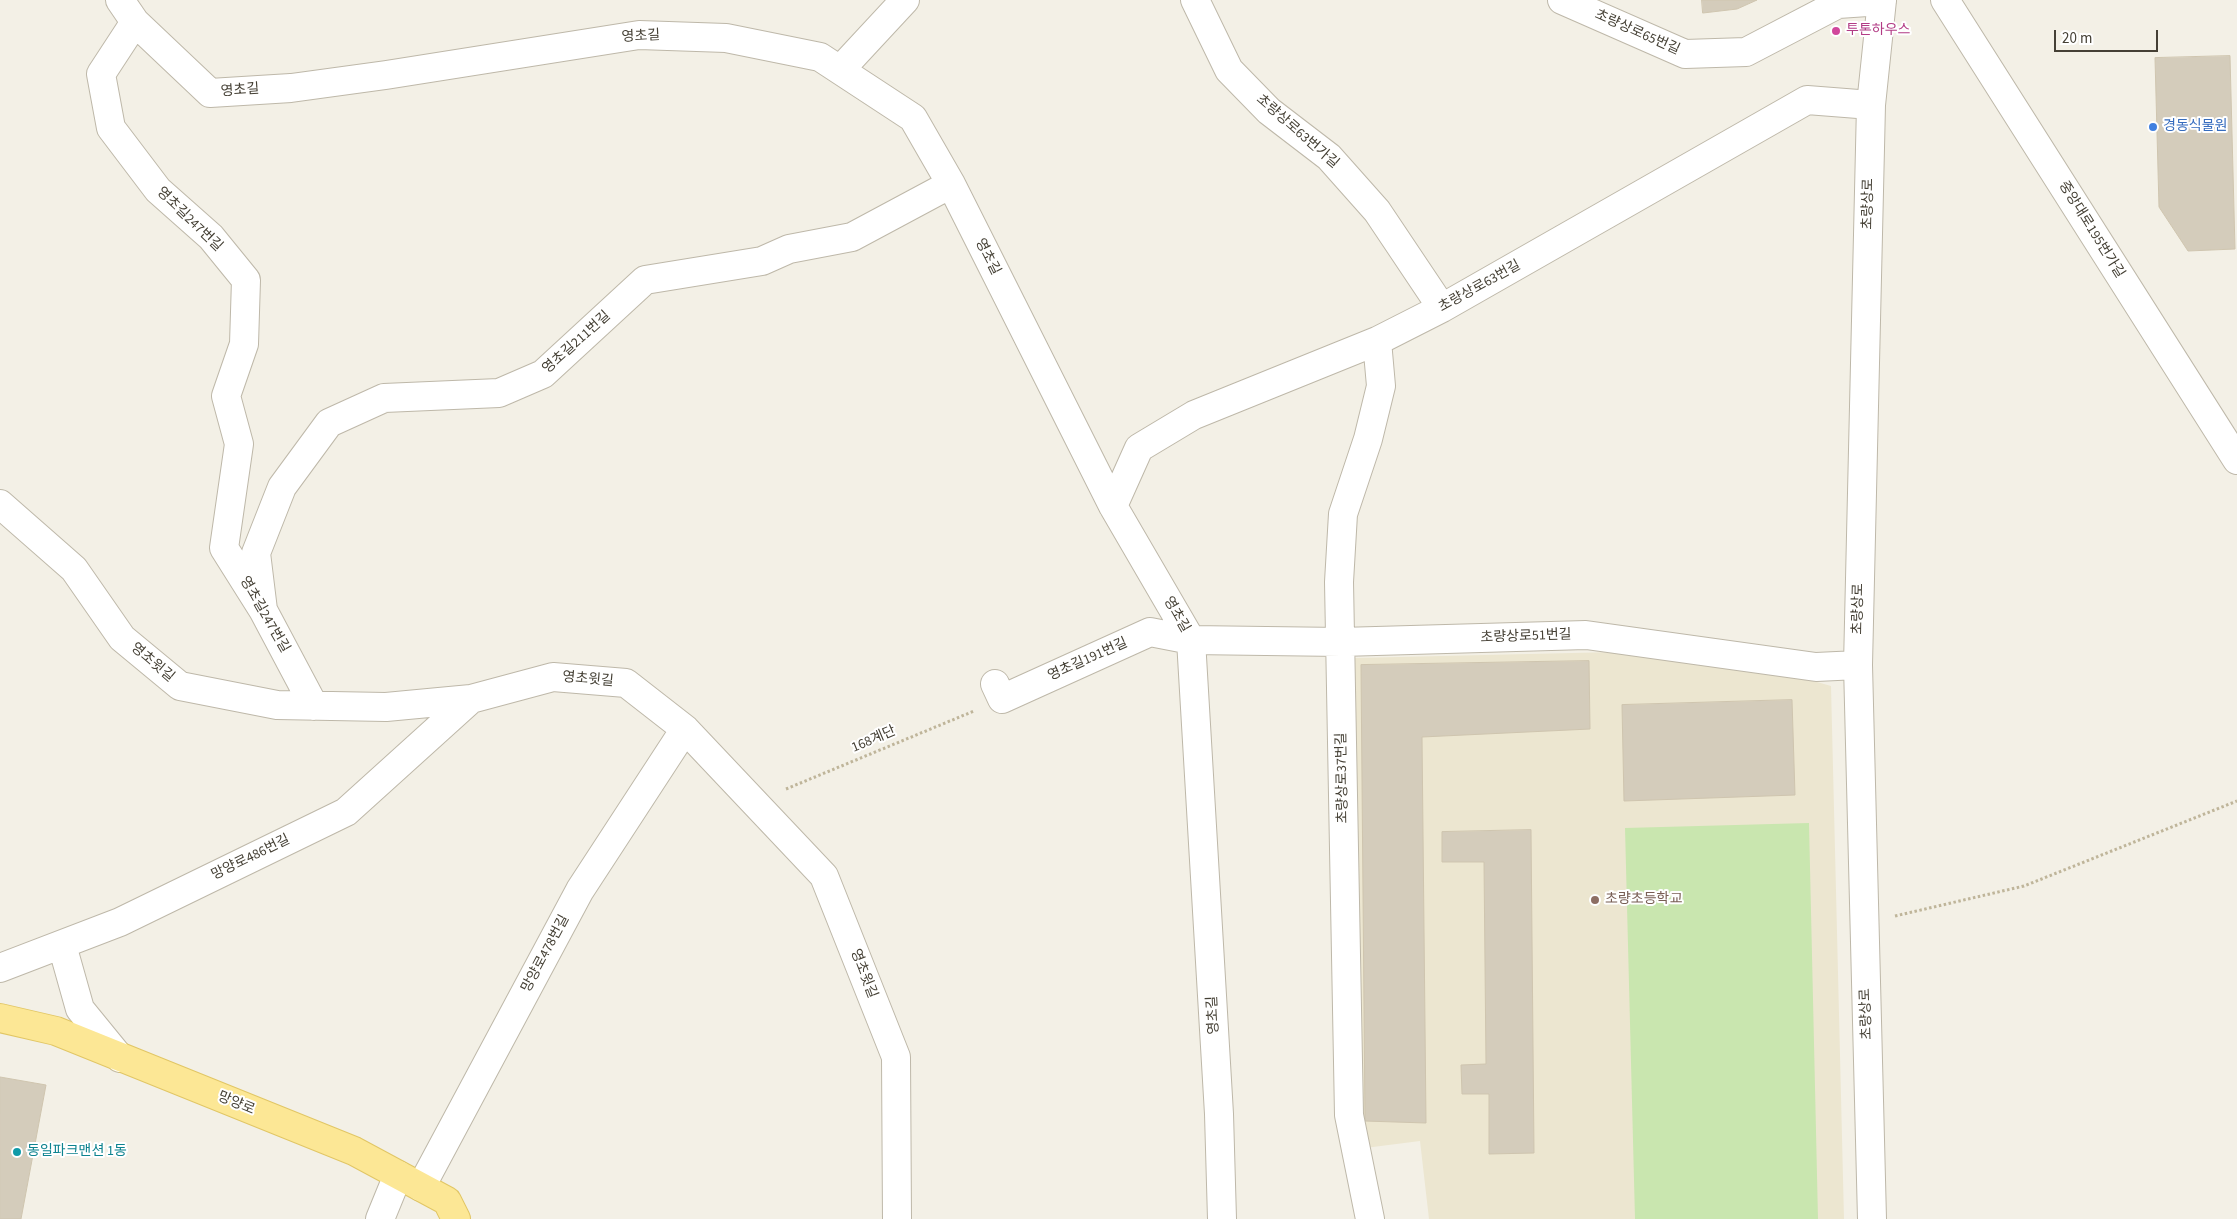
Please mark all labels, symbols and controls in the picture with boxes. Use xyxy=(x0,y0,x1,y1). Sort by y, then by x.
street label: 초량상로65번길 xyxy=(1592,7,1682,59)
scale bar xyxy=(2057,20,2161,52)
place label: 투톤하우스 xyxy=(1846,23,1910,39)
marker: 투톤하우스 xyxy=(1830,25,1842,37)
street label: 영초길 xyxy=(621,28,661,46)
text: 20 m xyxy=(2062,28,2092,49)
street label: 영초길 xyxy=(220,81,260,101)
street label: 초량상로63번가길 xyxy=(1252,92,1342,172)
place label: 경동식물원 xyxy=(2163,119,2227,135)
marker: 경동식물원 xyxy=(2147,121,2159,133)
street label: 초량상로 xyxy=(1860,178,1878,230)
street label: 중앙대로195번가길 xyxy=(2054,178,2128,282)
street label: 영초길247번길 xyxy=(152,184,226,256)
street label: 영초길 xyxy=(971,236,1003,278)
street label: 초량상로63번길 xyxy=(1436,258,1524,316)
street label: 영초길211번길 xyxy=(540,308,614,378)
street label: 영초길247번길 xyxy=(235,574,293,656)
street label: 초량상로 xyxy=(1850,583,1868,635)
street label: 영초길 xyxy=(1159,594,1193,636)
street label: 초량상로51번길 xyxy=(1480,627,1572,647)
street label: 영초길191번길 xyxy=(1046,635,1130,685)
street label: 영초윗길 xyxy=(127,640,177,686)
street label: 영초윗길 xyxy=(562,669,614,691)
street label: 168계단 xyxy=(849,723,899,757)
street label: 초량상로37번길 xyxy=(1334,732,1352,824)
street label: 망양로486번길 xyxy=(209,832,293,884)
place label: 초량초등학교 xyxy=(1605,892,1682,908)
marker: 초량초등학교 xyxy=(1589,894,1601,906)
street label: 망양로478번길 xyxy=(519,912,573,996)
street label: 영초윗길 xyxy=(846,947,880,1001)
street label: 초량상로 xyxy=(1858,988,1876,1040)
street label: 영초길 xyxy=(1205,995,1223,1035)
street label: 망양로 xyxy=(215,1089,257,1119)
place label: 동일파크맨션 1동 xyxy=(27,1144,127,1160)
marker: 동일파크맨션 1동 xyxy=(11,1146,23,1158)

